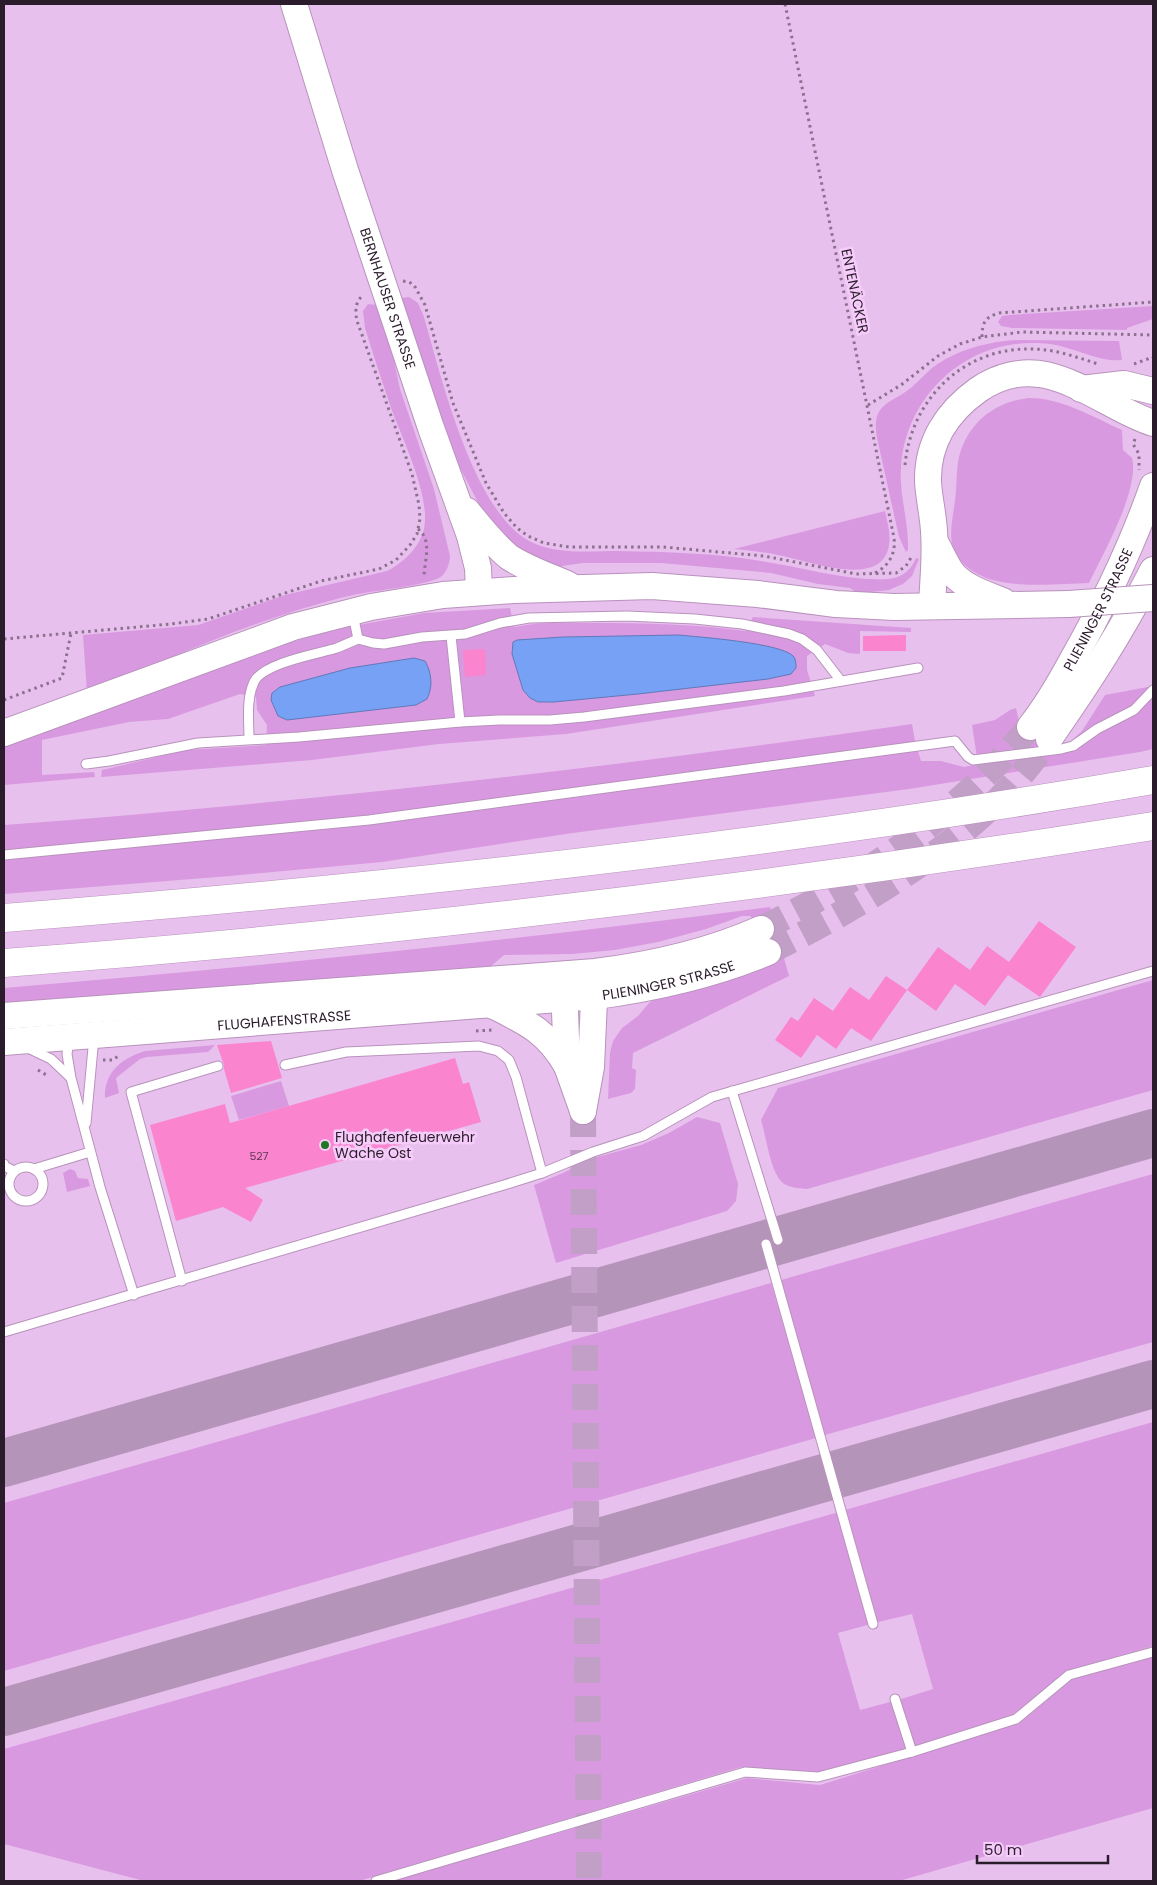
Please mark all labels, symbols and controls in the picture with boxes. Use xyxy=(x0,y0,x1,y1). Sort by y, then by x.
street label: BERNHAUSER STRASSE xyxy=(355,225,421,372)
street label: ENTENÄCKER xyxy=(836,247,874,335)
street label: PLIENINGER STRASSE xyxy=(1058,545,1137,675)
street label: PLIENINGER STRASSE xyxy=(601,955,738,1005)
street label: FLUGHAFENSTRASSE xyxy=(217,1005,352,1035)
place label: Flughafenfeuerwehr Wache Ost xyxy=(335,1127,475,1163)
marker: Flughafenfeuerwehr Wache Ost xyxy=(319,1139,331,1151)
house number: 527 xyxy=(249,1148,269,1164)
scale bar xyxy=(977,1832,1108,1864)
text: 50 m xyxy=(984,1839,1022,1860)

